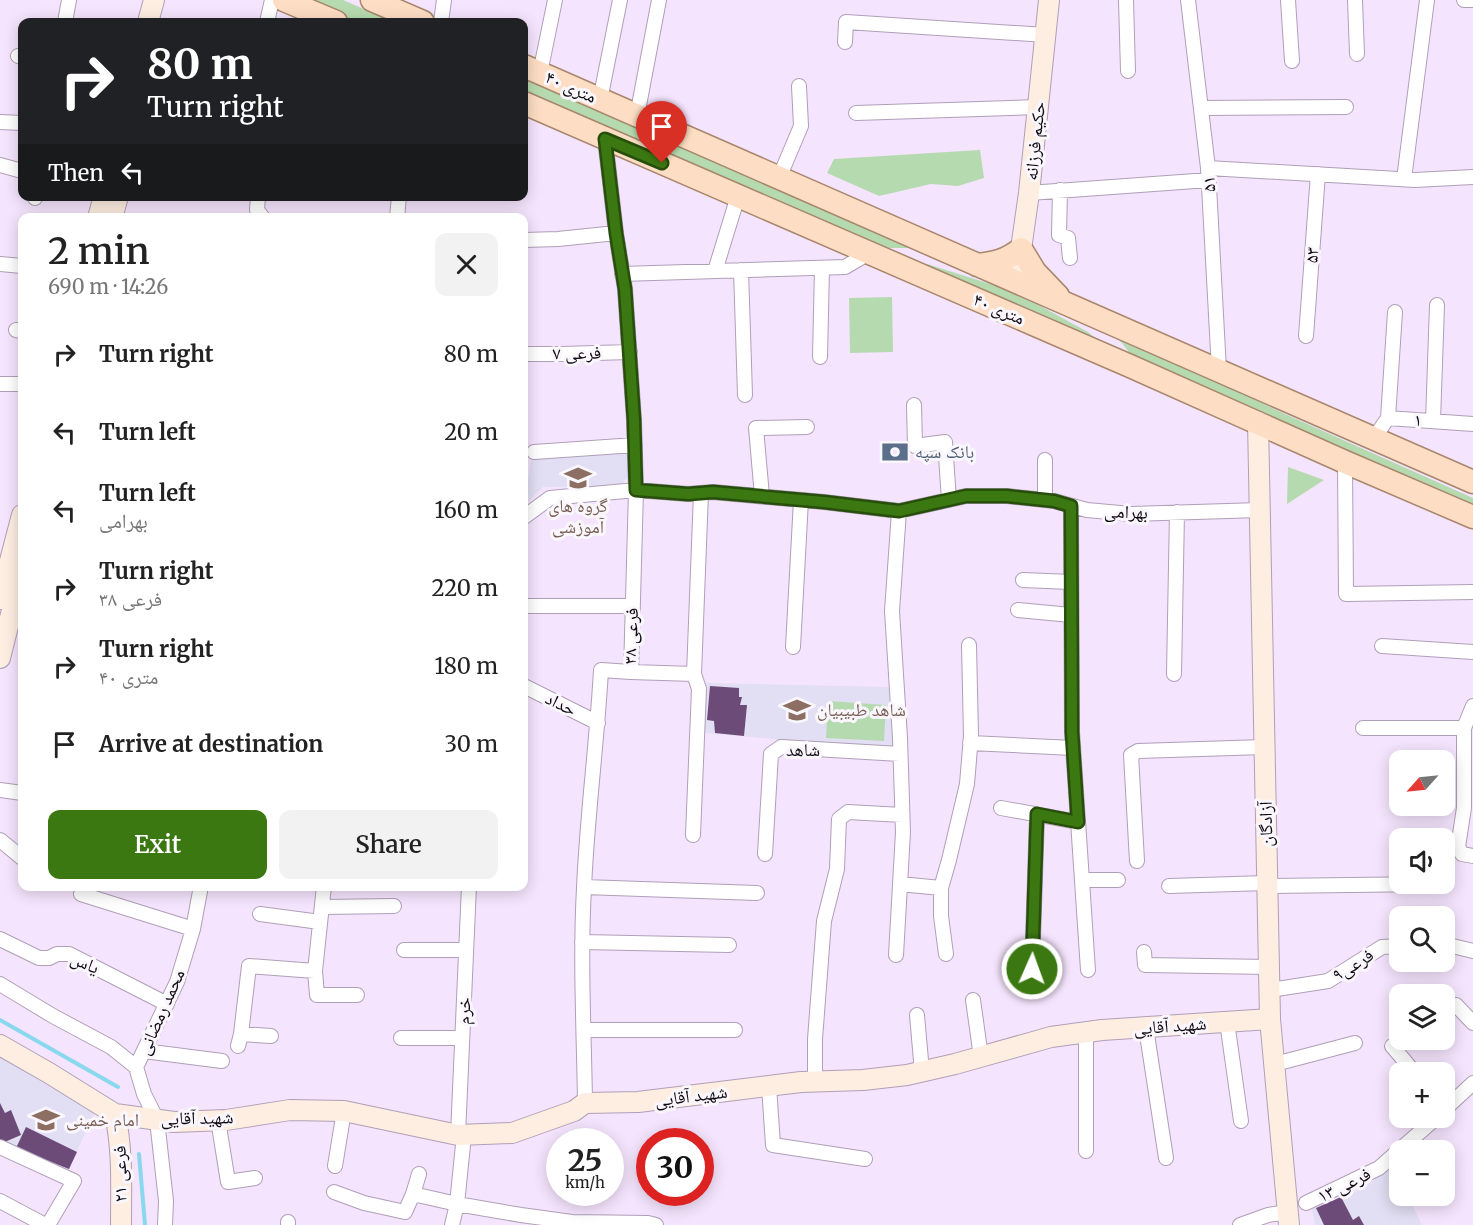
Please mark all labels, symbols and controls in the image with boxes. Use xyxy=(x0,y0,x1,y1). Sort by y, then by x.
text: 80 m xyxy=(147,38,253,90)
icon: right xyxy=(48,42,126,120)
street label: ۴۰ متری xyxy=(542,65,600,108)
text: Turn right xyxy=(147,90,284,124)
street label: حکیم فرزانه xyxy=(1019,100,1051,182)
pin xyxy=(636,101,687,163)
icon: arrive xyxy=(645,110,678,143)
icon: left xyxy=(116,156,149,189)
text: Then xyxy=(48,159,104,187)
street label: ۵۱ xyxy=(1197,175,1220,193)
text: 2 min xyxy=(48,229,150,274)
button: close xyxy=(435,233,498,296)
street label: ۵۳ xyxy=(1299,246,1324,264)
text: 690 m · 14:26 xyxy=(48,274,168,299)
street label: ۴۰ متری xyxy=(970,287,1028,330)
icon: right xyxy=(48,338,81,371)
text: Turn right xyxy=(99,340,213,368)
text: 80 m xyxy=(444,340,498,368)
street label: فرعی ۷ xyxy=(552,341,602,364)
street label: ۱ xyxy=(1413,408,1423,431)
icon: left xyxy=(48,416,81,449)
text: Turn left xyxy=(99,418,196,446)
text: 20 m xyxy=(444,418,498,446)
bank icon: بانک سپه xyxy=(880,437,910,467)
place label: بانک سپه xyxy=(915,440,974,463)
school or university icon: گروه های آموزشی xyxy=(563,463,593,493)
text: Turn left xyxy=(99,479,196,507)
icon: left xyxy=(48,494,81,527)
place label: گروه های آموزشی xyxy=(548,494,608,538)
text: 160 m xyxy=(434,496,498,524)
street label: بهرامی xyxy=(1104,499,1148,524)
text: بهرامی xyxy=(99,508,148,533)
text: Turn right xyxy=(99,557,213,585)
icon: right xyxy=(48,572,81,605)
text: 220 m xyxy=(431,574,498,602)
text: فرعی ۳۸ xyxy=(99,586,162,611)
street label: فرعی ۳۸ xyxy=(618,607,643,665)
text: Turn right xyxy=(99,635,213,663)
icon: right xyxy=(48,650,81,683)
text: 180 m xyxy=(434,652,498,680)
text: ۴۰ متری xyxy=(99,664,158,689)
street label: حداد xyxy=(542,686,581,721)
school or university icon: شاهد طبیبیان xyxy=(782,695,812,725)
place label: شاهد طبیبیان xyxy=(817,698,906,721)
icon: arrive xyxy=(48,728,81,761)
text: Arrive at destination xyxy=(99,730,323,758)
text: 30 m xyxy=(444,730,498,758)
street label: شاهد xyxy=(786,738,820,761)
north arrow xyxy=(1389,750,1455,816)
map controls xyxy=(1389,750,1455,1206)
street label: آزادگان xyxy=(1254,801,1277,847)
button: Exit xyxy=(48,810,267,879)
button: Share xyxy=(279,810,498,879)
button: sound xyxy=(1389,828,1455,894)
button: search xyxy=(1389,906,1455,972)
position arrow xyxy=(1000,937,1064,1001)
street label: فرعی۹ xyxy=(1328,943,1378,986)
street label: یاس xyxy=(67,946,103,979)
street label: محمد رمضانی xyxy=(131,965,190,1058)
button: layers xyxy=(1389,984,1455,1050)
street label: خرم xyxy=(451,997,477,1025)
street label: شهید آقایی xyxy=(1133,1011,1207,1040)
button: + xyxy=(1389,1062,1455,1128)
street label: شهید آقایی xyxy=(653,1080,729,1111)
school or university icon: امام خمینی xyxy=(31,1105,61,1135)
street label: شهید آقایی xyxy=(160,1105,234,1130)
place label: امام خمینی xyxy=(66,1108,139,1132)
speed limit sign: 30 xyxy=(636,1128,714,1206)
button: − xyxy=(1389,1140,1455,1206)
text: 25 xyxy=(568,1141,602,1179)
street label: فرعی ۲۱ xyxy=(108,1145,131,1203)
street label: فرعی ۱۳ xyxy=(1313,1162,1374,1207)
text: km/h xyxy=(565,1173,605,1192)

